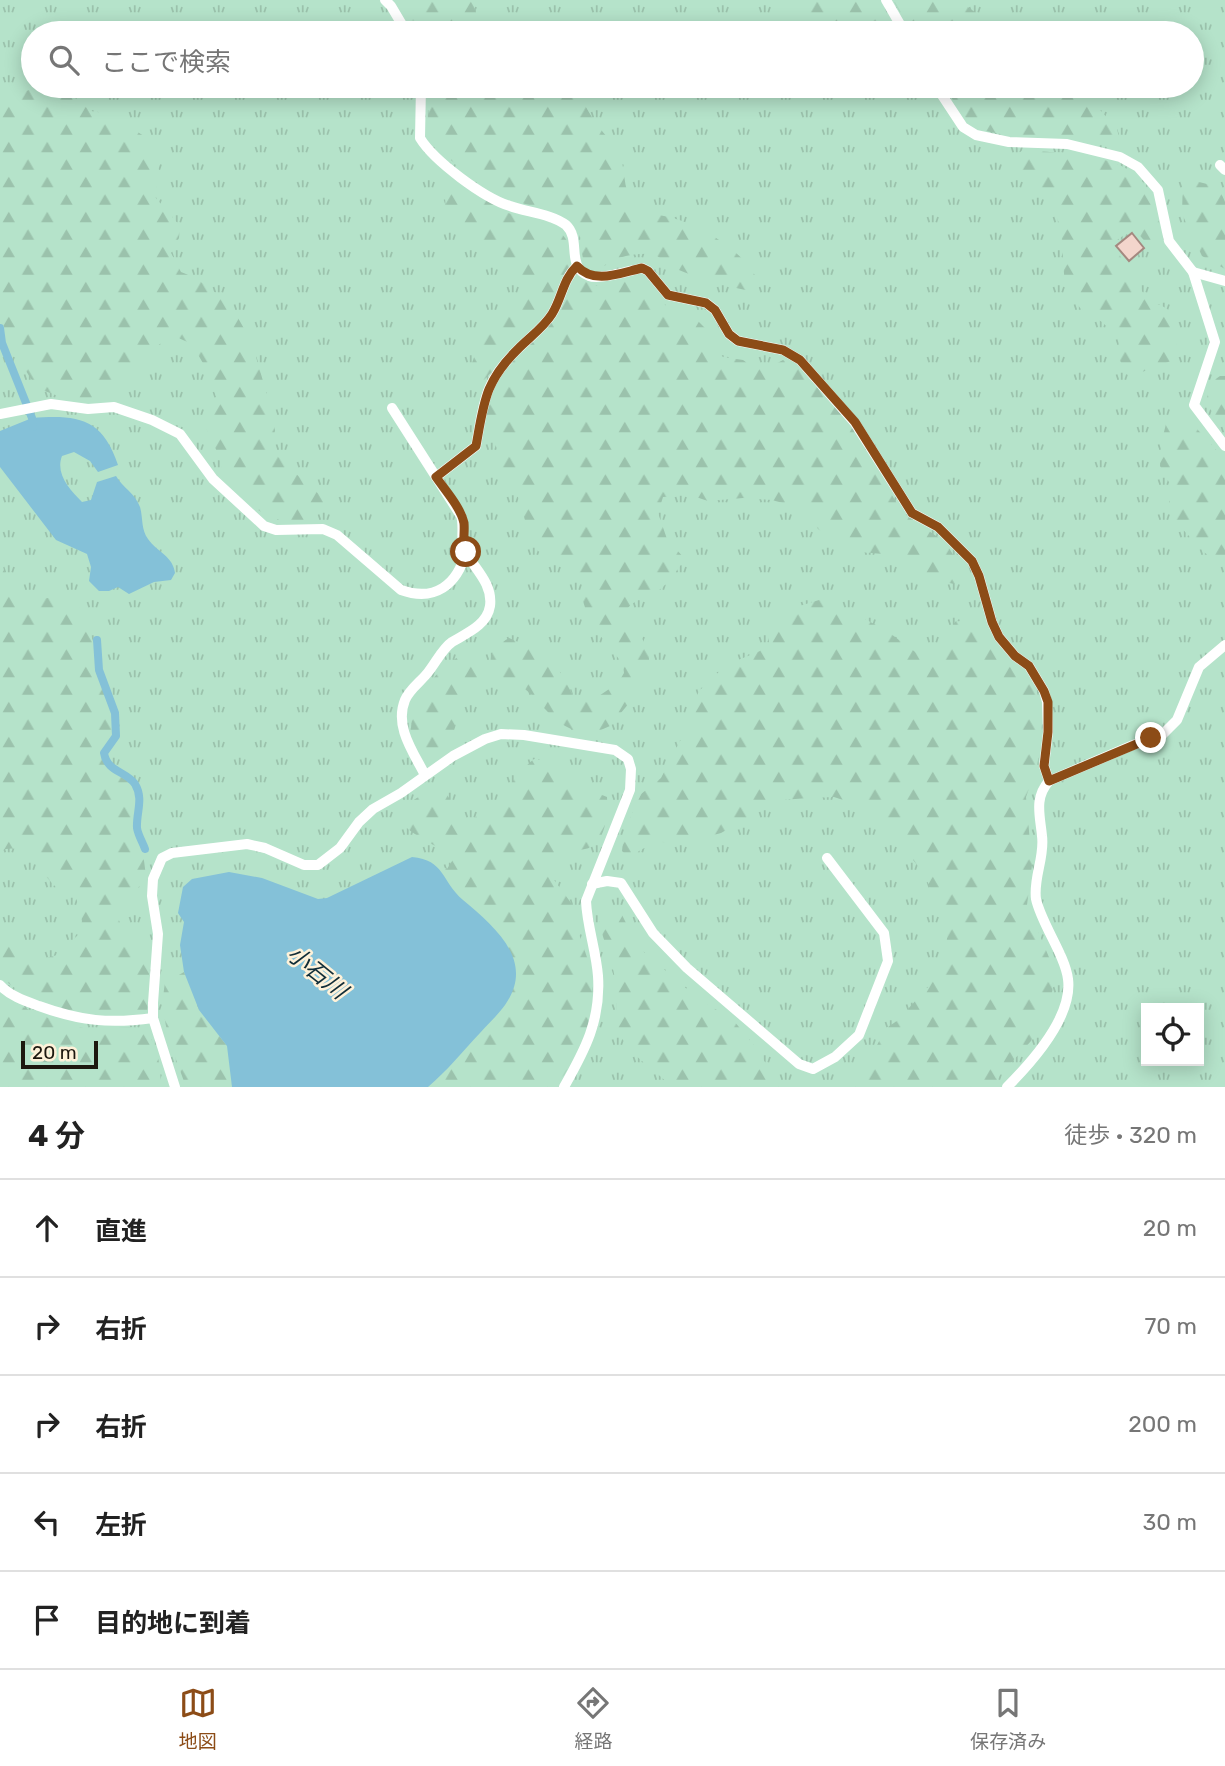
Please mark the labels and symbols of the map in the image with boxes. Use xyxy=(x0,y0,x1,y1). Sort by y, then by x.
route start xyxy=(450,536,481,567)
route end xyxy=(1135,722,1166,753)
water label: 小石川 xyxy=(281,939,355,1006)
scale bar xyxy=(21,1038,98,1070)

